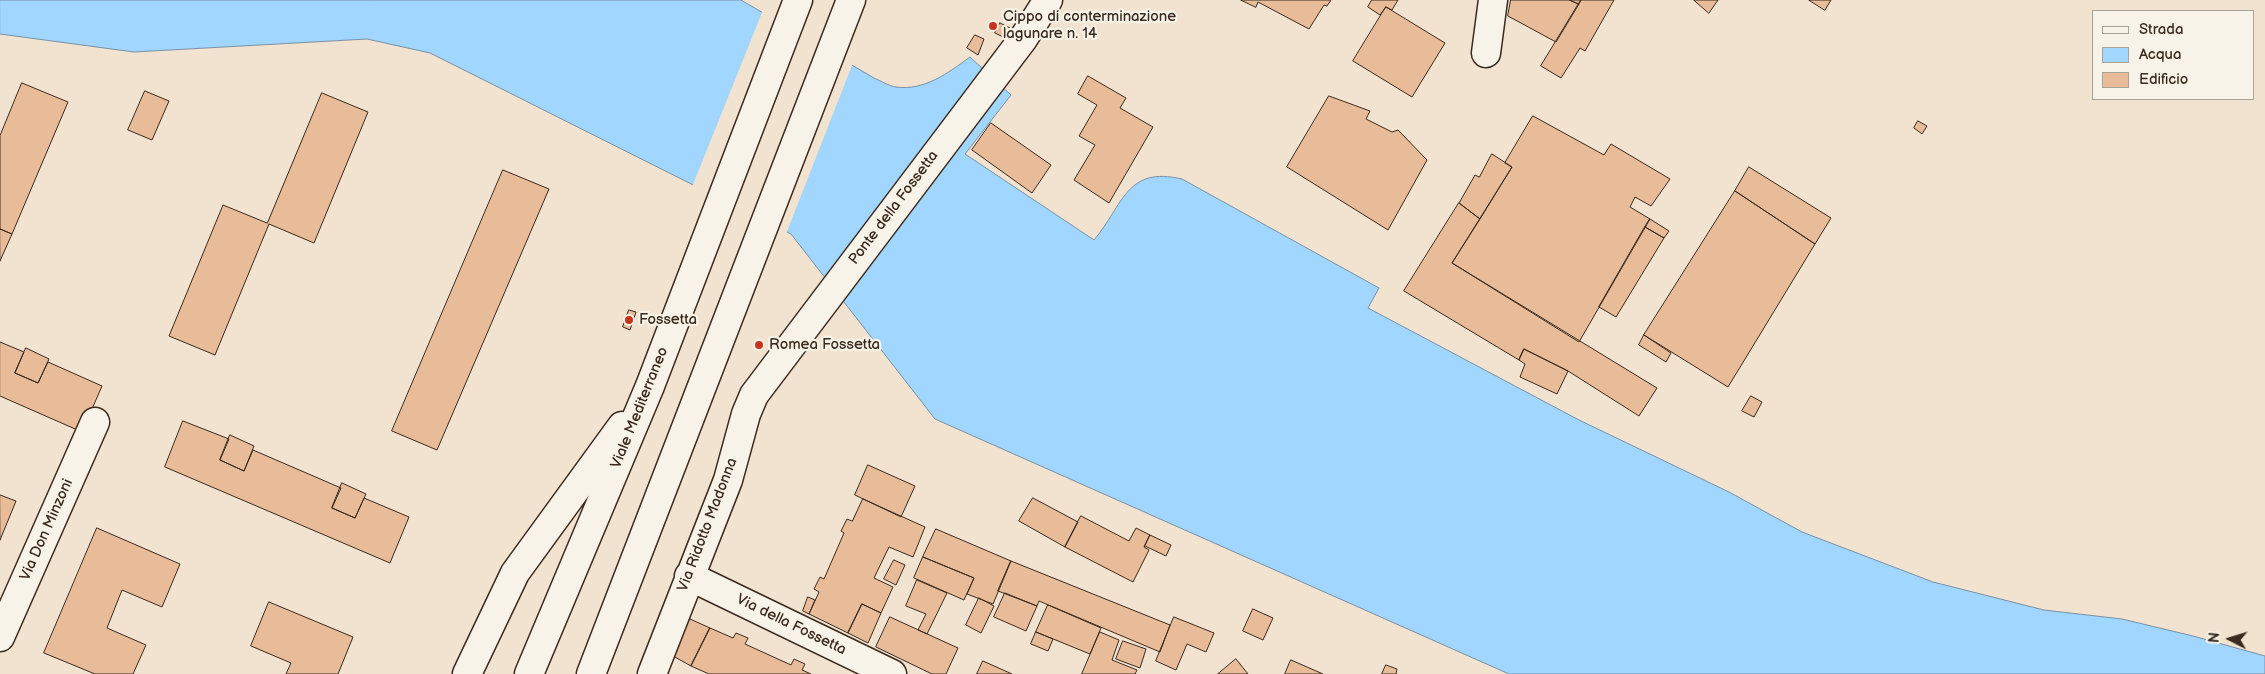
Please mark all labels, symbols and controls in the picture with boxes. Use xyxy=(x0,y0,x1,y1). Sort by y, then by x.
place label: Cippo di conterminazione lagunare n. 14 xyxy=(1003,8,1176,43)
legend xyxy=(2092,10,2255,100)
marker: Cippo di conterminazione lagunare n. 14 xyxy=(987,20,999,32)
text: Strada xyxy=(2139,20,2183,39)
text: Acqua xyxy=(2139,45,2181,64)
text: Edificio xyxy=(2139,70,2188,89)
street label: Ponte della Fossetta xyxy=(845,148,943,268)
place label: Fossetta xyxy=(639,311,697,329)
marker: Fossetta xyxy=(623,314,635,326)
place label: Romea Fossetta xyxy=(769,336,880,354)
marker: Romea Fossetta xyxy=(753,339,765,351)
street label: Viale Mediterraneo xyxy=(607,345,673,471)
street label: Via Ridotto Madonna xyxy=(674,456,742,594)
street label: Via Don Minzoni xyxy=(17,476,77,584)
street label: Via della Fossetta xyxy=(733,591,849,659)
north arrow xyxy=(2205,614,2255,664)
text: N xyxy=(2206,632,2223,644)

